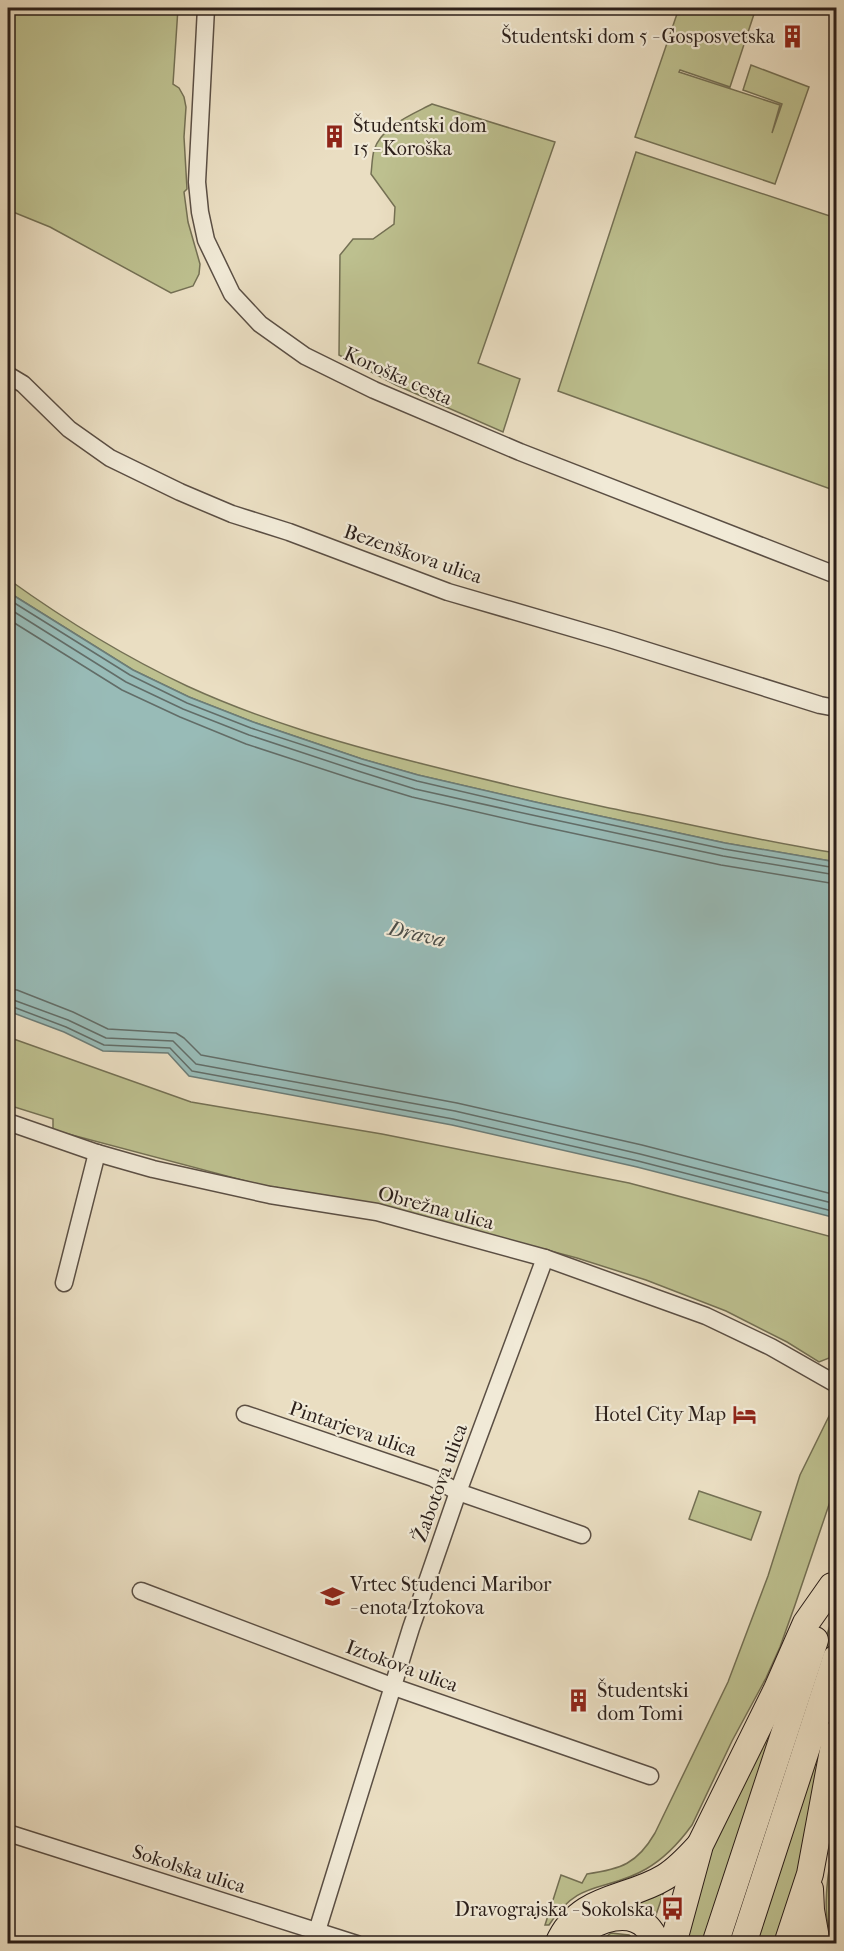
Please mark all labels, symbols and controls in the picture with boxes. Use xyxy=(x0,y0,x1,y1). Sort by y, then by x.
building icon: Študentski dom 5 - Gosposvetska xyxy=(780,23,806,49)
place label: Študentski dom 5 - Gosposvetska xyxy=(501,24,776,48)
place label: Študentski dom 15 - Koroška xyxy=(353,113,487,160)
building icon: Študentski dom 15 - Koroška xyxy=(322,124,348,150)
street label: Koroška cesta xyxy=(340,342,457,410)
street label: Bezenškova ulica xyxy=(341,520,486,589)
water label: Drava xyxy=(384,915,448,952)
street label: Obrežna ulica xyxy=(375,1181,497,1235)
street label: Pintarjeva ulica xyxy=(286,1396,421,1462)
hotel icon: Hotel City Map xyxy=(731,1401,757,1427)
place label: Hotel City Map xyxy=(594,1403,726,1426)
street label: Žabotova ulica xyxy=(407,1420,472,1545)
place label: Vrtec Studenci Maribor - enota Iztokova xyxy=(349,1573,552,1619)
school or university icon: Vrtec Studenci Maribor - enota Iztokova xyxy=(319,1583,345,1609)
street label: Iztokova ulica xyxy=(343,1635,462,1697)
place label: Študentski dom Tomi xyxy=(597,1678,689,1725)
building icon: Študentski dom Tomi xyxy=(566,1688,592,1714)
street label: Sokolska ulica xyxy=(129,1840,249,1898)
bus stop icon: Dravograjska - Sokolska xyxy=(659,1896,685,1922)
place label: Dravograjska - Sokolska xyxy=(455,1898,655,1921)

